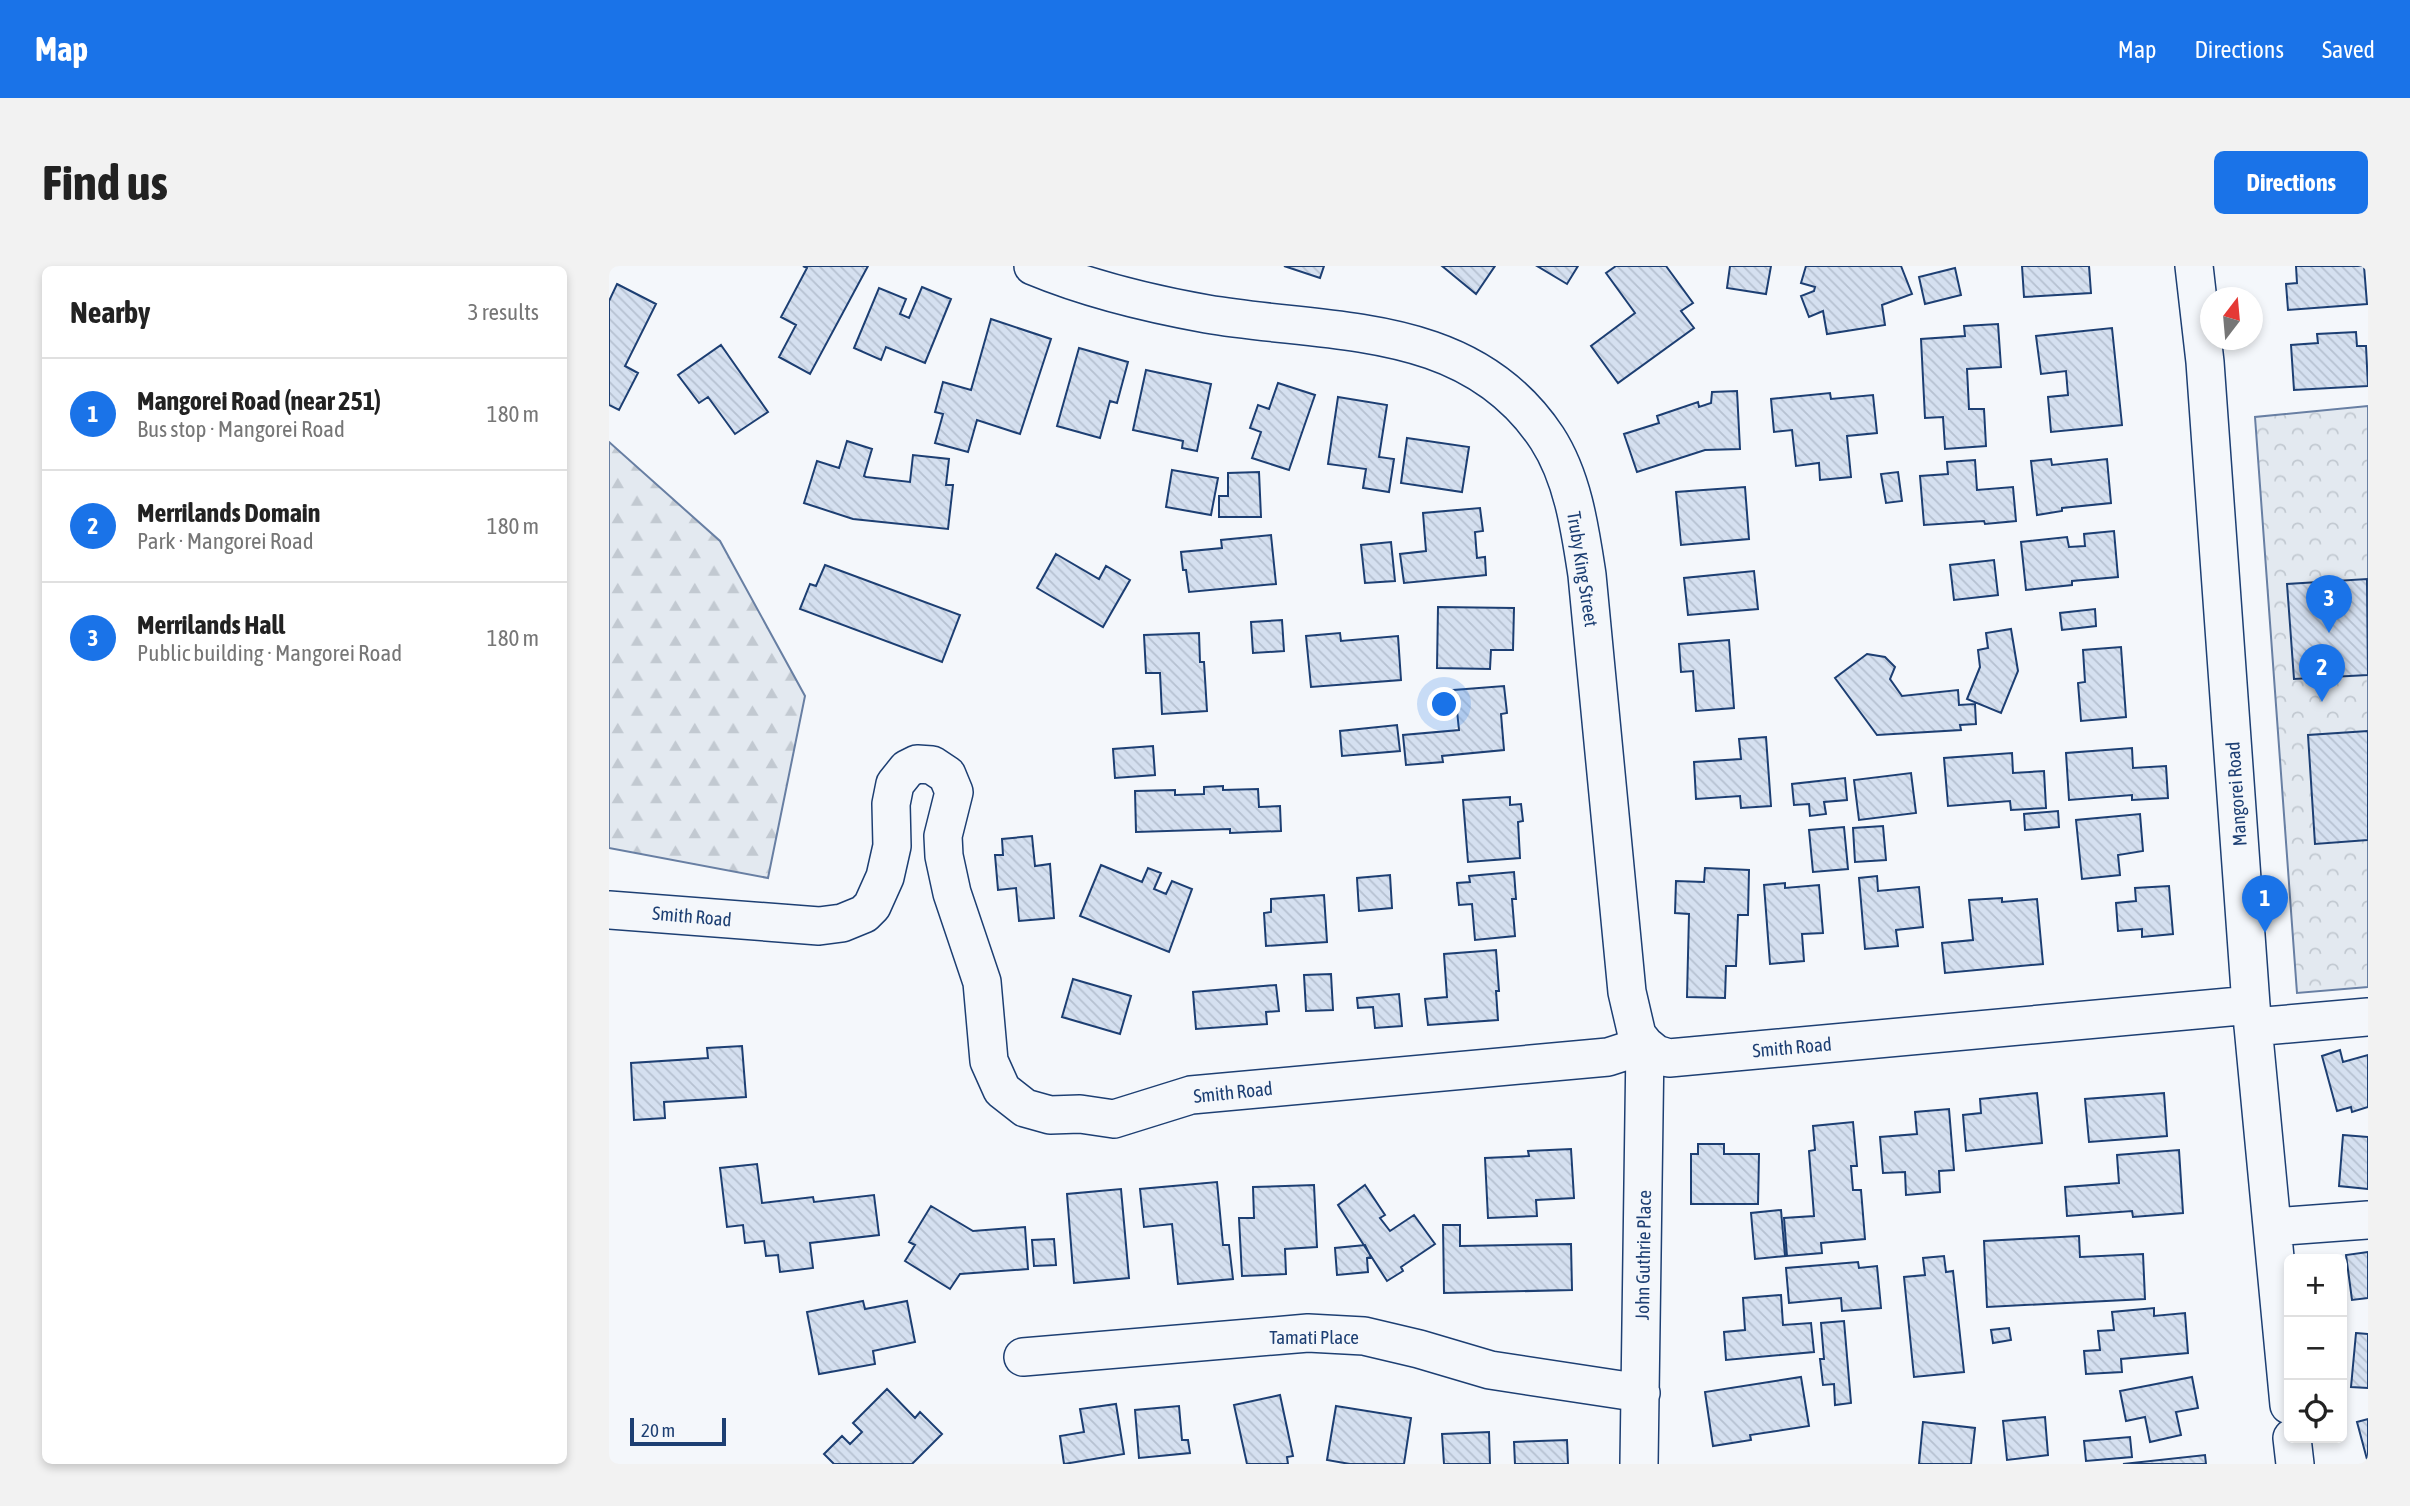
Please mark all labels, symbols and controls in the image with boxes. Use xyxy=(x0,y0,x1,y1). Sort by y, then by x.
text: Map xyxy=(35,30,88,68)
text: Map xyxy=(2118,36,2156,63)
text: Directions xyxy=(2194,36,2284,63)
text: Saved xyxy=(2322,36,2375,63)
button: Directions xyxy=(2214,151,2368,214)
text: Find us xyxy=(42,154,168,210)
north arrow xyxy=(2200,287,2263,350)
text: Nearby xyxy=(70,295,150,329)
text: 3 results xyxy=(468,299,539,325)
text: Mangorei Road (near 251) xyxy=(137,386,381,416)
text: 1 xyxy=(88,401,98,427)
text: 180 m xyxy=(487,401,539,427)
text: Bus stop · Mangorei Road xyxy=(137,416,345,442)
text: Merrilands Domain xyxy=(137,498,320,528)
street label: Truby King Street xyxy=(1563,510,1603,628)
text: 2 xyxy=(88,513,98,539)
text: 180 m xyxy=(487,513,539,539)
text: Park · Mangorei Road xyxy=(137,528,314,554)
pin: 3 xyxy=(2306,575,2352,633)
text: Merrilands Hall xyxy=(137,610,285,640)
text: 3 xyxy=(88,625,98,651)
text: 180 m xyxy=(487,625,539,651)
text: Public building · Mangorei Road xyxy=(137,640,402,666)
pin: 2 xyxy=(2299,644,2345,702)
your location xyxy=(1427,687,1461,721)
street label: Mangorei Road xyxy=(2221,741,2251,847)
pin: 1 xyxy=(2242,875,2288,933)
street label: Smith Road xyxy=(651,902,733,930)
street label: Smith Road xyxy=(1751,1033,1833,1061)
street label: Smith Road xyxy=(1192,1077,1274,1107)
street label: John Guthrie Place xyxy=(1631,1190,1655,1320)
map controls xyxy=(2284,1254,2347,1443)
button: + xyxy=(2284,1254,2347,1317)
button: − xyxy=(2284,1317,2347,1380)
street label: Tamati Place xyxy=(1269,1326,1359,1348)
button: locate xyxy=(2284,1380,2347,1443)
scale bar xyxy=(630,1415,726,1447)
text: 20 m xyxy=(641,1419,675,1441)

